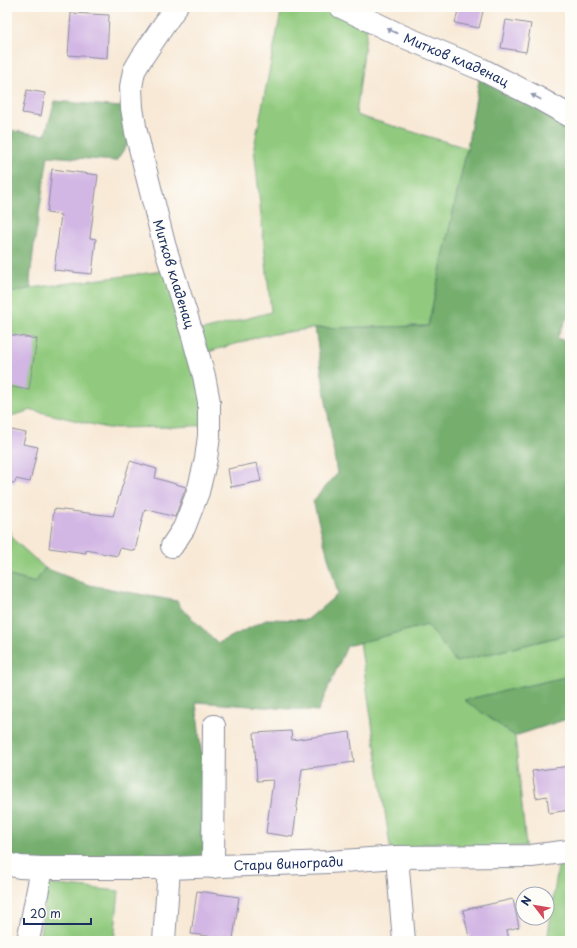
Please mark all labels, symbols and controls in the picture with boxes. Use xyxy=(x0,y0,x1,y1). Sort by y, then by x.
one-way arrow xyxy=(387,28,398,34)
street label: Митков кладенац xyxy=(401,28,513,91)
one-way arrow xyxy=(530,94,542,100)
street label: Митков кладенац xyxy=(149,217,200,331)
street label: Стари виногради xyxy=(233,851,344,875)
north arrow xyxy=(515,886,555,926)
text: N xyxy=(516,892,536,909)
scale bar xyxy=(24,900,91,926)
text: 20 m xyxy=(30,904,61,922)

